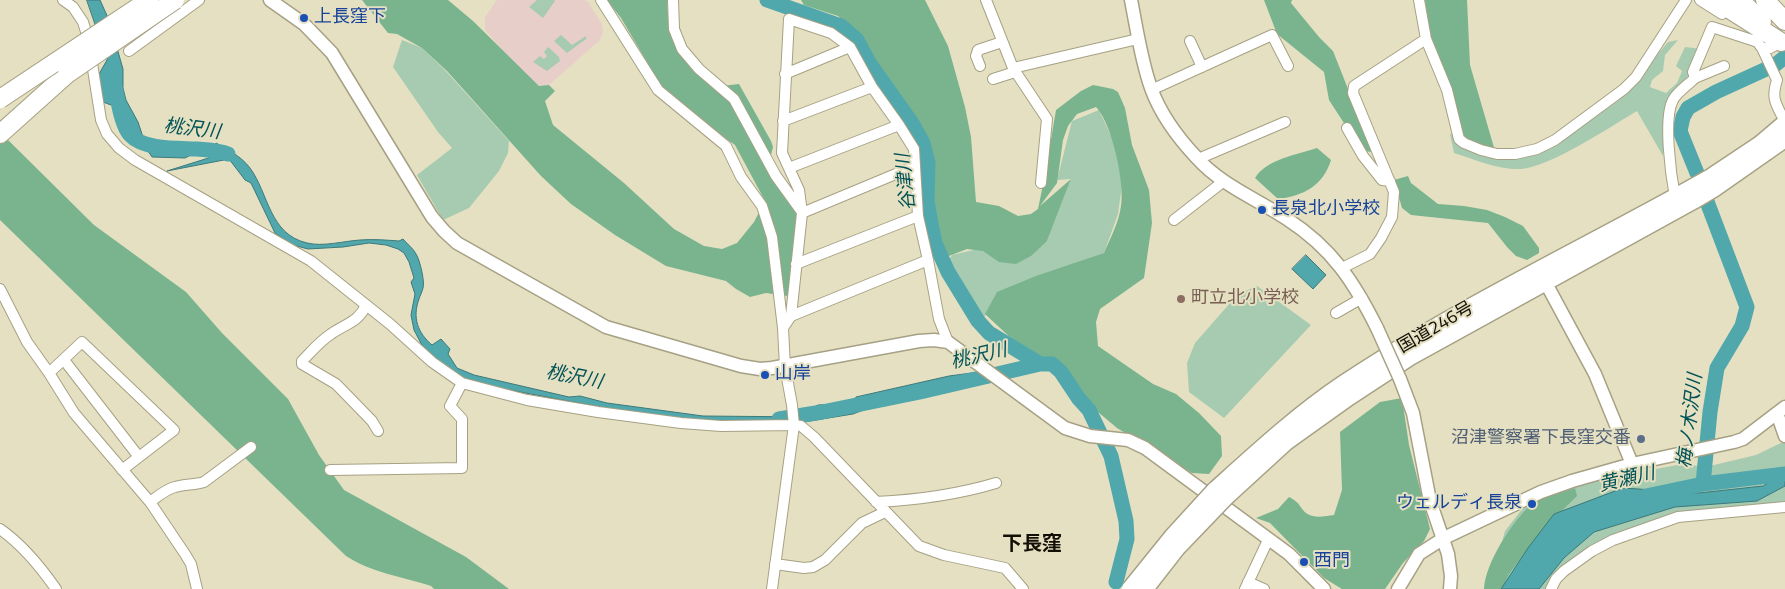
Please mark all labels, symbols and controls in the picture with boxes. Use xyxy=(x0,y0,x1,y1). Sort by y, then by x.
place label: 上長窪下 xyxy=(314,7,386,29)
marker: 上長窪下 xyxy=(298,12,310,24)
water label: 桃沢川 xyxy=(162,115,222,145)
water label: 谷津川 xyxy=(893,152,921,212)
place label: 長泉北小学校 xyxy=(1272,199,1380,221)
marker: 長泉北小学校 xyxy=(1256,204,1268,216)
place label: 町立北小学校 xyxy=(1191,288,1299,310)
marker: 町立北小学校 xyxy=(1175,293,1187,305)
street label: 国道246号 xyxy=(1394,298,1478,358)
water label: 桃沢川 xyxy=(949,339,1009,375)
water label: 桃沢川 xyxy=(544,361,604,395)
place label: 山岸 xyxy=(775,364,811,386)
marker: 山岸 xyxy=(759,369,771,381)
water label: 梅ノ木沢川 xyxy=(1674,372,1708,470)
place label: 沼津警察署下長窪交番 xyxy=(1451,428,1631,450)
marker: 沼津警察署下長窪交番 xyxy=(1635,433,1647,445)
water label: 黄瀬川 xyxy=(1597,462,1657,498)
place label: ウェルディ長泉 xyxy=(1396,493,1522,515)
marker: ウェルディ長泉 xyxy=(1526,498,1538,510)
district label: 下長窪 xyxy=(1002,533,1062,557)
place label: 西門 xyxy=(1314,551,1350,573)
marker: 西門 xyxy=(1298,556,1310,568)

